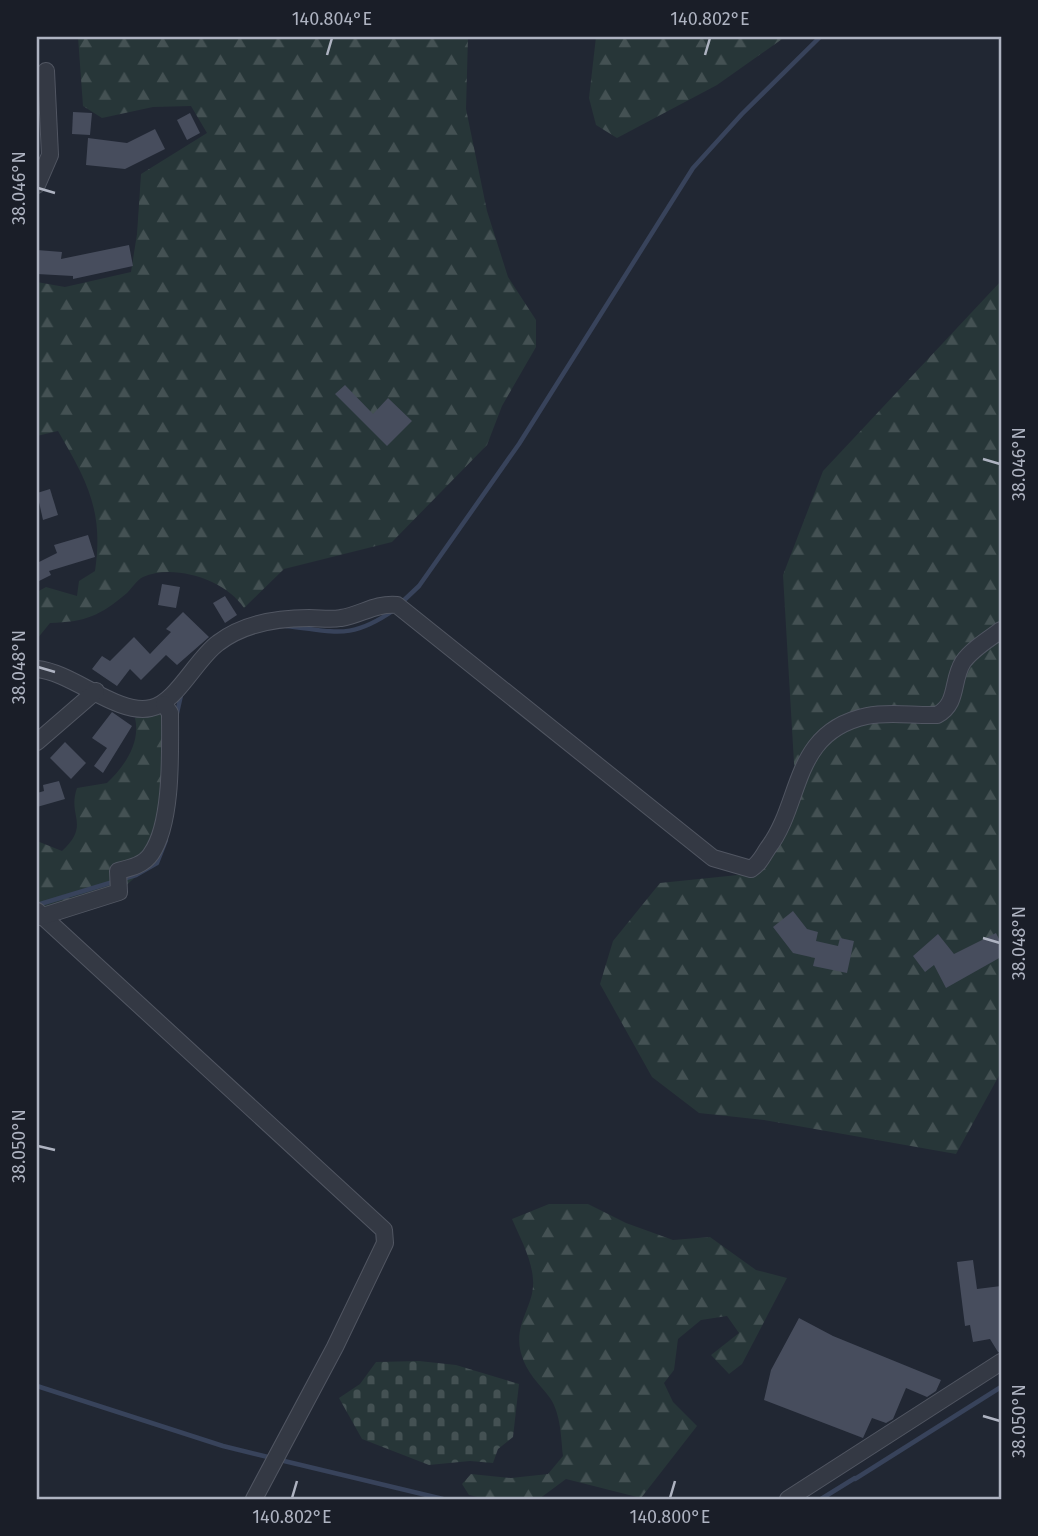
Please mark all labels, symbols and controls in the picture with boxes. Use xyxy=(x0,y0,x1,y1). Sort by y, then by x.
text: 140.804°E xyxy=(292,8,372,30)
text: 140.802°E xyxy=(670,8,750,30)
text: 38.046°N xyxy=(8,151,30,225)
text: 38.046°N xyxy=(1008,427,1030,501)
text: 38.048°N xyxy=(8,630,30,704)
text: 38.048°N xyxy=(1008,906,1030,980)
text: 38.050°N xyxy=(8,1109,30,1183)
text: 38.050°N xyxy=(1008,1384,1030,1458)
text: 140.802°E xyxy=(252,1506,332,1528)
text: 140.800°E xyxy=(630,1506,710,1528)

